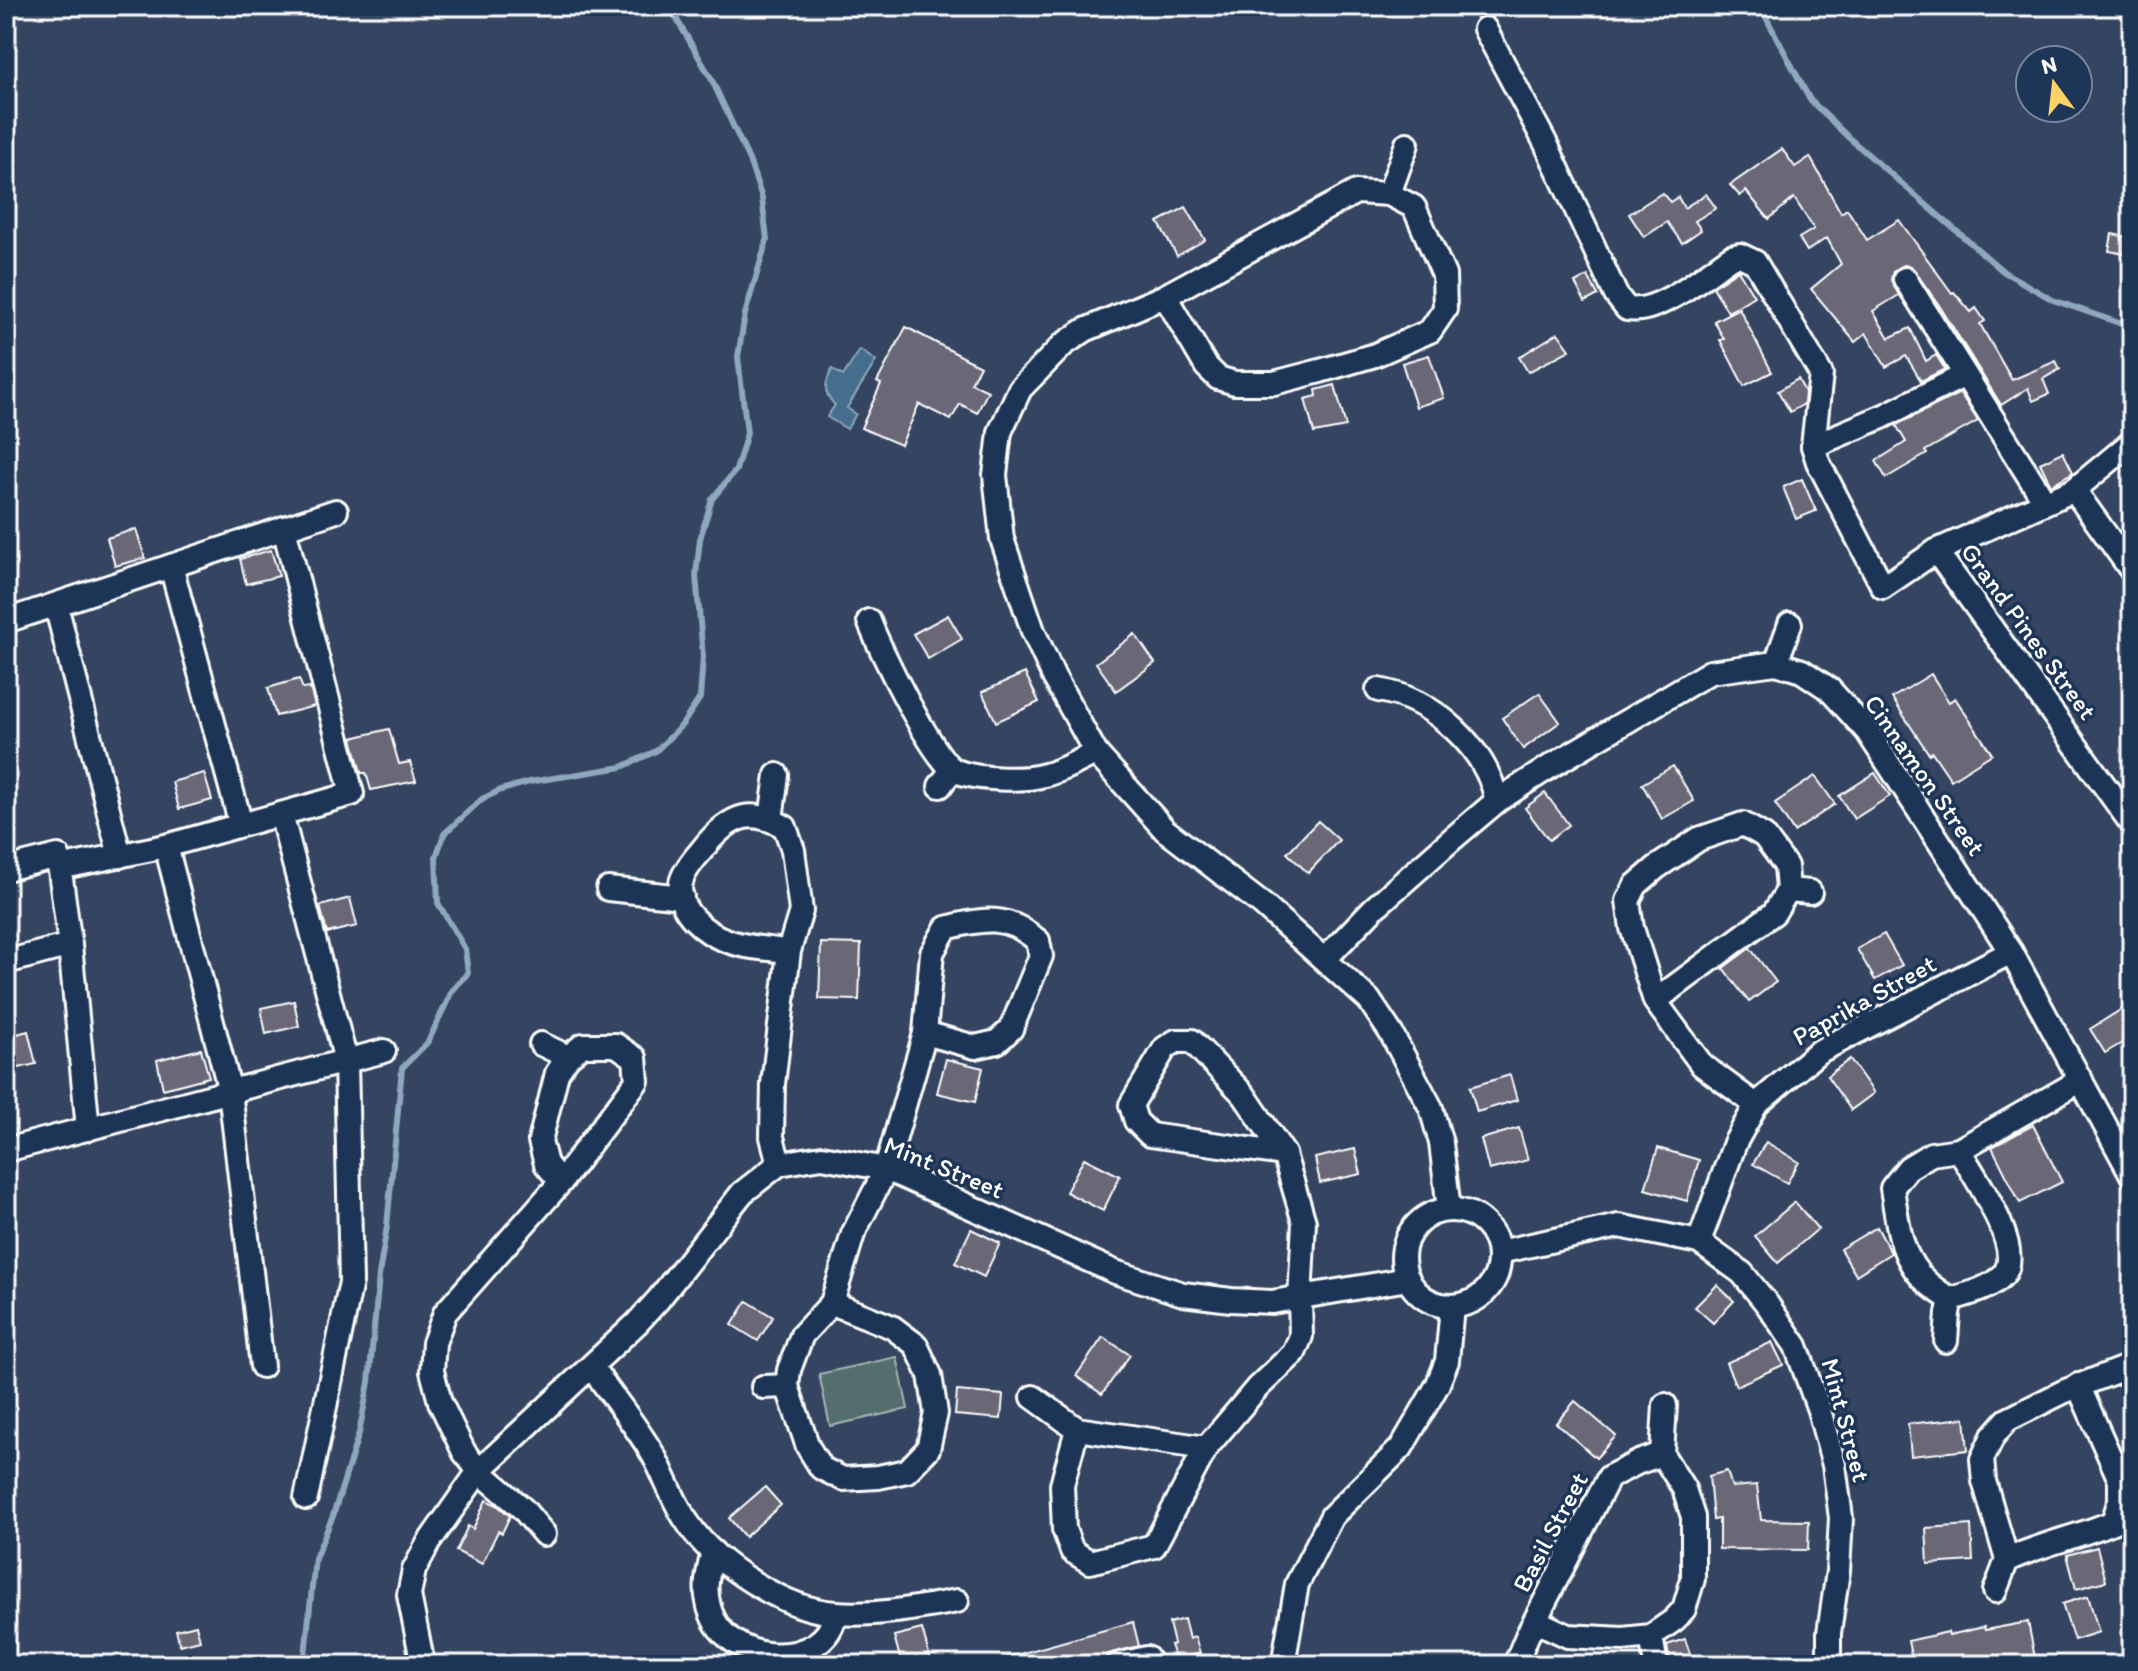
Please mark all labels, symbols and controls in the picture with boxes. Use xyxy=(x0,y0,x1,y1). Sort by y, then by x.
north arrow xyxy=(2014,44,2094,124)
text: N xyxy=(2038,50,2060,80)
street label: Grand Pines Street xyxy=(1954,536,2104,726)
street label: Cinnamon Street xyxy=(1858,688,1993,862)
street label: Paprika Street xyxy=(1787,947,1942,1053)
street label: Mint Street xyxy=(879,1128,1009,1206)
street label: Mint Street xyxy=(1814,1355,1878,1486)
street label: Basil Street xyxy=(1505,1466,1595,1597)

